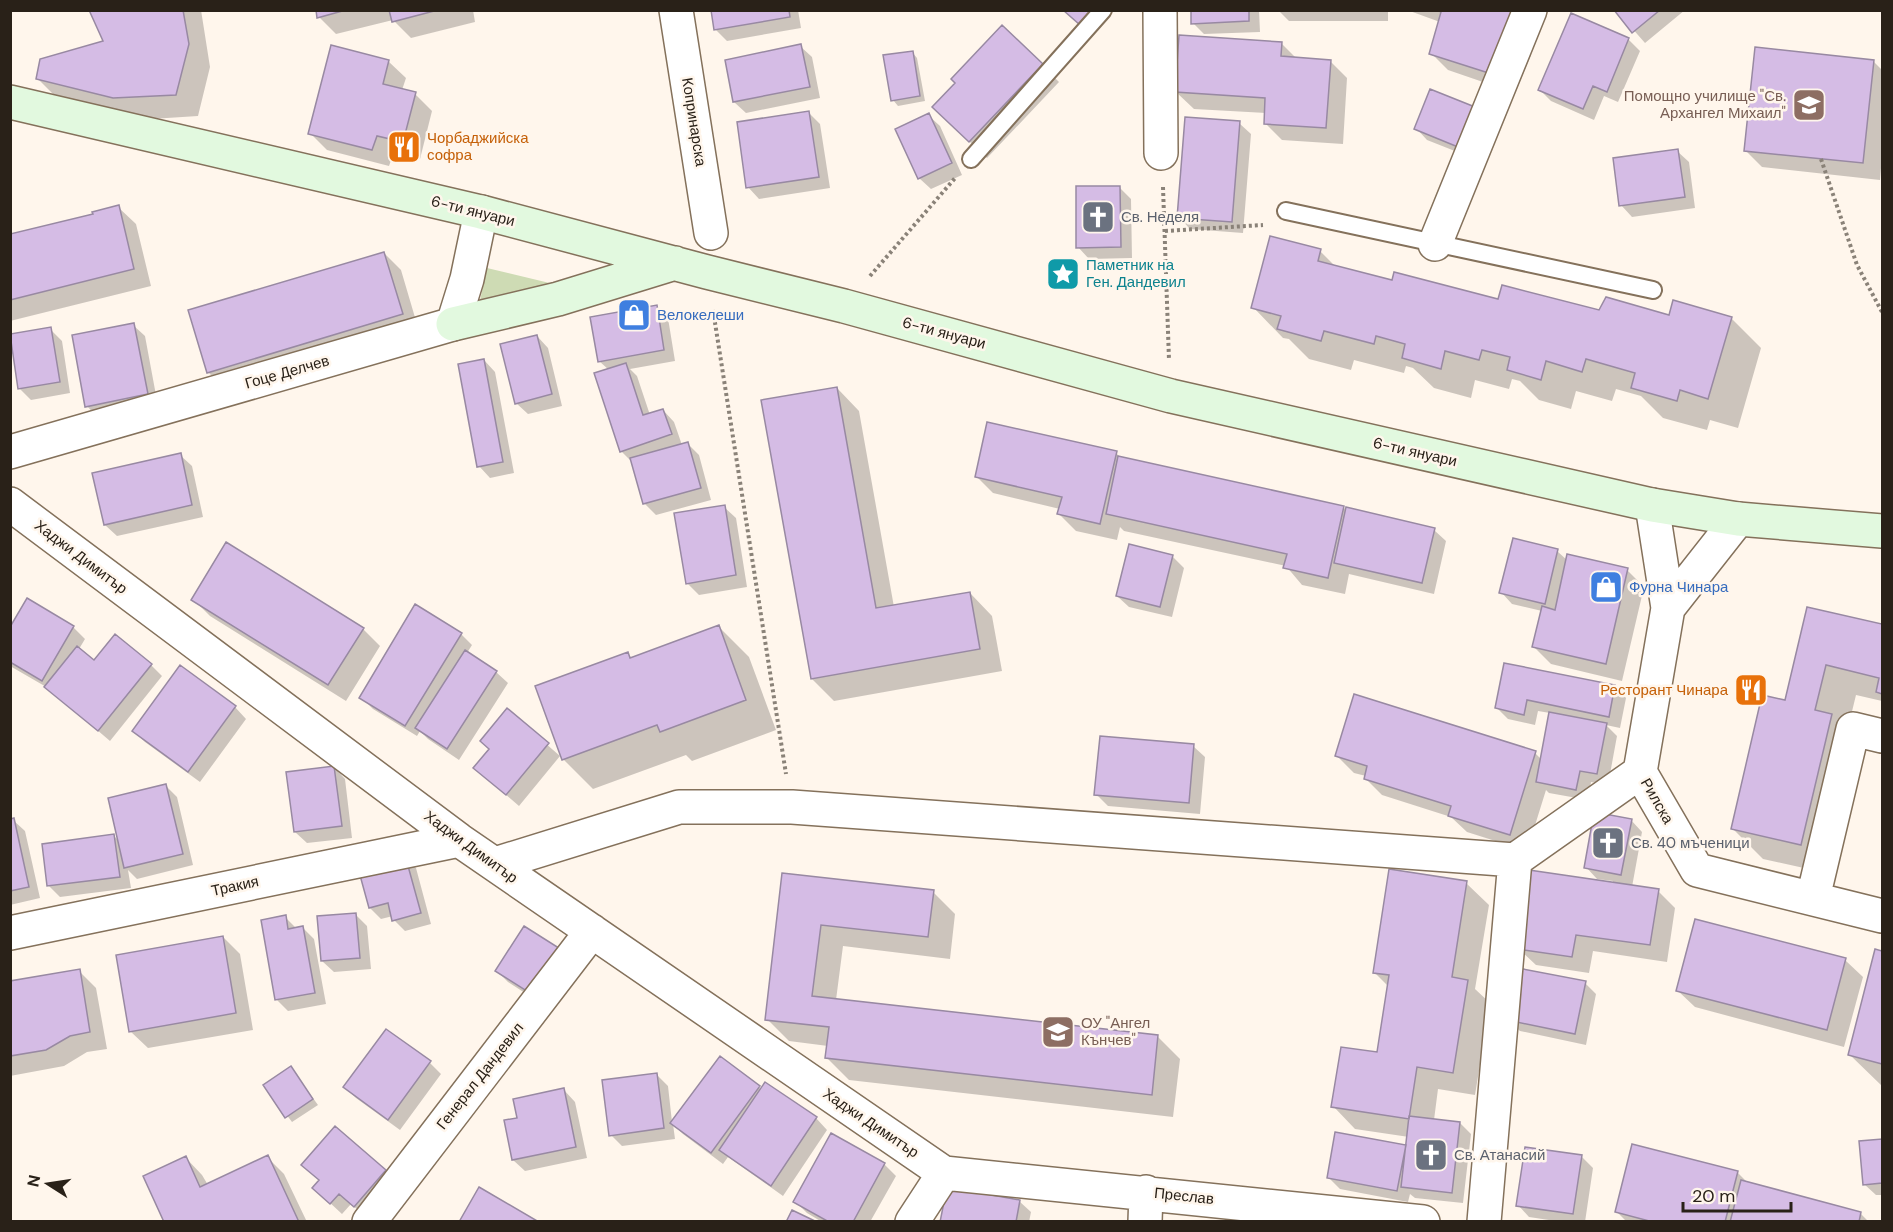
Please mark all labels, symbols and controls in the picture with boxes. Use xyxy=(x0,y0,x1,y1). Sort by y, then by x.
street label: Копринарска xyxy=(677,76,711,168)
place label: Помощно училище "Св. Архангел Михаил" xyxy=(1624,86,1786,123)
school or university icon: Помощно училище "Св. Архангел Михаил" xyxy=(1791,87,1827,123)
place label: Чорбаджийска софра xyxy=(427,128,529,165)
restaurant icon: Чорбаджийска софра xyxy=(386,129,422,165)
street label: 6-ти януари xyxy=(429,191,517,231)
church icon: Св. Неделя xyxy=(1080,199,1116,235)
place label: Св. Неделя xyxy=(1121,207,1199,227)
place label: Паметник на Ген. Дандевил xyxy=(1086,255,1186,292)
place icon: Паметник на Ген. Дандевил xyxy=(1045,256,1081,292)
shop icon: Велокелеши xyxy=(616,297,652,333)
place label: Велокелеши xyxy=(657,305,744,325)
street label: 6-ти януари xyxy=(900,312,988,354)
street label: Гоце Делчев xyxy=(243,350,331,394)
street label: 6-ти януари xyxy=(1371,433,1459,471)
street label: Хаджи Димитър xyxy=(31,516,131,598)
shop icon: Фурна Чинара xyxy=(1588,569,1624,605)
place label: Фурна Чинара xyxy=(1629,577,1729,597)
restaurant icon: Ресторант Чинара xyxy=(1733,672,1769,708)
place label: Ресторант Чинара xyxy=(1600,680,1729,700)
street label: Рилска xyxy=(1636,774,1678,828)
street label: Хаджи Димитър xyxy=(420,806,522,888)
church icon: Св. 40 мъченици xyxy=(1590,825,1626,861)
place label: Св. 40 мъченици xyxy=(1631,833,1750,853)
street label: Тракия xyxy=(209,871,261,901)
place label: ОУ "Ангел Кънчев" xyxy=(1081,1013,1150,1050)
school or university icon: ОУ "Ангел Кънчев" xyxy=(1040,1014,1076,1050)
street label: Генерал Дандевил xyxy=(432,1018,528,1134)
street label: Хаджи Димитър xyxy=(819,1084,923,1162)
church icon: Св. Атанасий xyxy=(1413,1137,1449,1173)
place label: Св. Атанасий xyxy=(1454,1145,1545,1165)
north arrow xyxy=(18,1154,78,1214)
text: N xyxy=(22,1173,45,1189)
scale bar xyxy=(1683,1175,1791,1213)
street label: Преслав xyxy=(1153,1183,1215,1209)
text: 20 m xyxy=(1692,1184,1735,1208)

